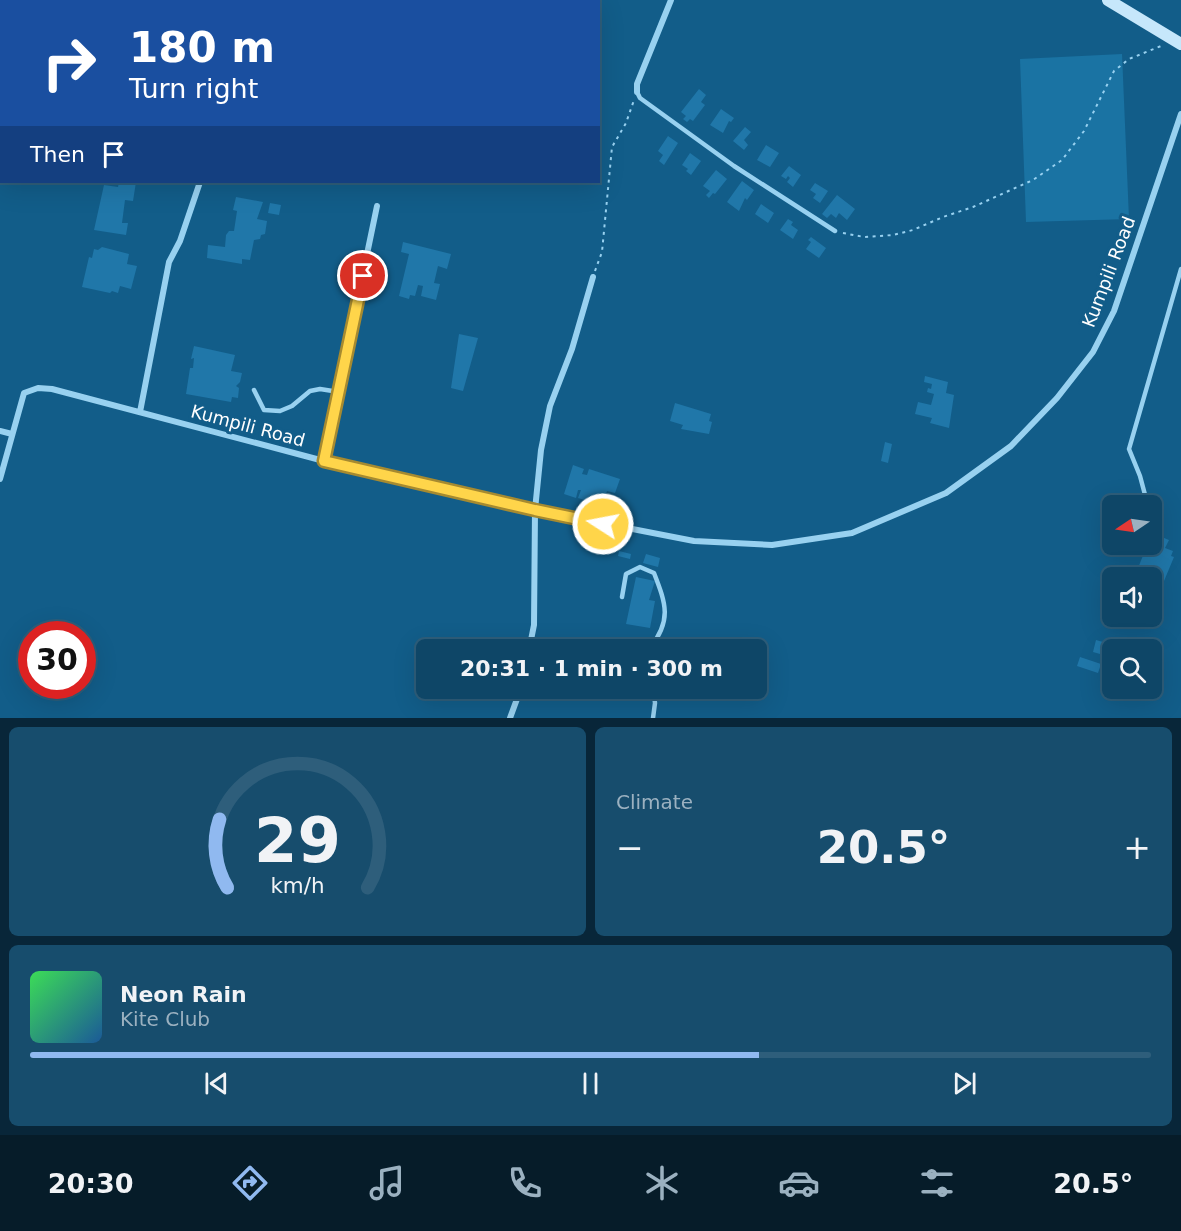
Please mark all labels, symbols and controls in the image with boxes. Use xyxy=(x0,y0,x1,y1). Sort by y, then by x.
text: 180 m xyxy=(129,23,275,72)
icon: right xyxy=(30,24,108,102)
text: Turn right xyxy=(129,73,258,104)
icon: arrive xyxy=(97,138,130,171)
text: Then xyxy=(30,142,85,167)
street label: Kumpili Road xyxy=(1078,213,1139,330)
pin xyxy=(337,250,388,301)
icon: arrive xyxy=(346,259,379,292)
street label: Kumpili Road xyxy=(189,400,307,451)
position arrow xyxy=(571,492,635,556)
north arrow xyxy=(1102,495,1162,555)
map controls xyxy=(1102,495,1162,699)
button: sound xyxy=(1102,567,1162,627)
speed limit sign: 30 xyxy=(18,621,96,699)
button: search xyxy=(1102,639,1162,699)
text: 20:31 · 1 min · 300 m xyxy=(460,656,723,681)
text: Climate xyxy=(616,790,693,814)
text: 29 xyxy=(254,804,341,877)
text: 20.5° xyxy=(817,821,950,874)
text: − xyxy=(616,828,644,867)
text: + xyxy=(1123,828,1151,867)
text: km/h xyxy=(270,874,325,899)
text: Neon Rain xyxy=(120,982,247,1007)
text: Kite Club xyxy=(120,1007,210,1031)
icon: previous xyxy=(200,1067,233,1100)
icon: pause xyxy=(574,1067,607,1100)
icon: next xyxy=(948,1067,981,1100)
icon: directions xyxy=(229,1162,271,1204)
icon: music xyxy=(366,1162,408,1204)
icon: phone xyxy=(504,1162,546,1204)
icon: climate xyxy=(641,1162,683,1204)
icon: car xyxy=(778,1162,820,1204)
icon: filters xyxy=(916,1162,958,1204)
text: 20:30 xyxy=(48,1168,134,1199)
text: 20.5° xyxy=(1053,1168,1133,1199)

